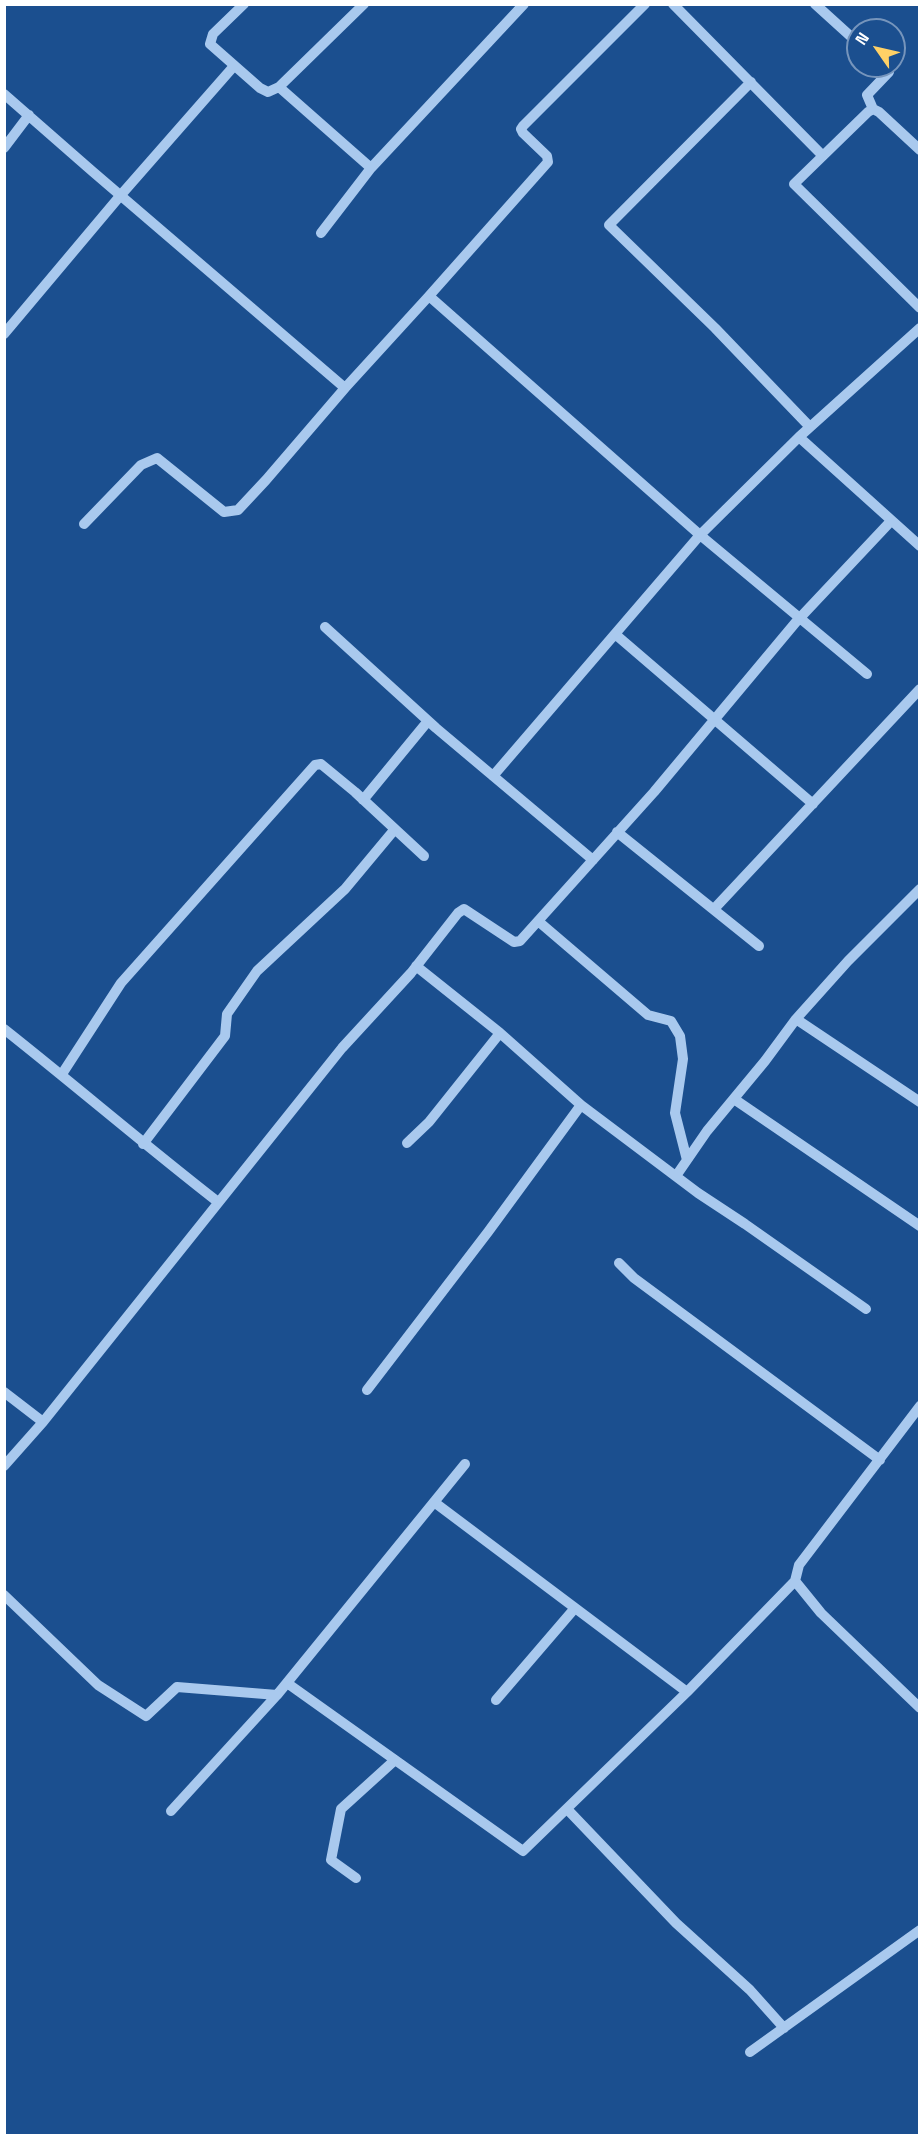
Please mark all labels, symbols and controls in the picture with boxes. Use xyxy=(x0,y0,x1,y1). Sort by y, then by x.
north arrow xyxy=(846,18,906,78)
text: N xyxy=(851,28,874,49)

